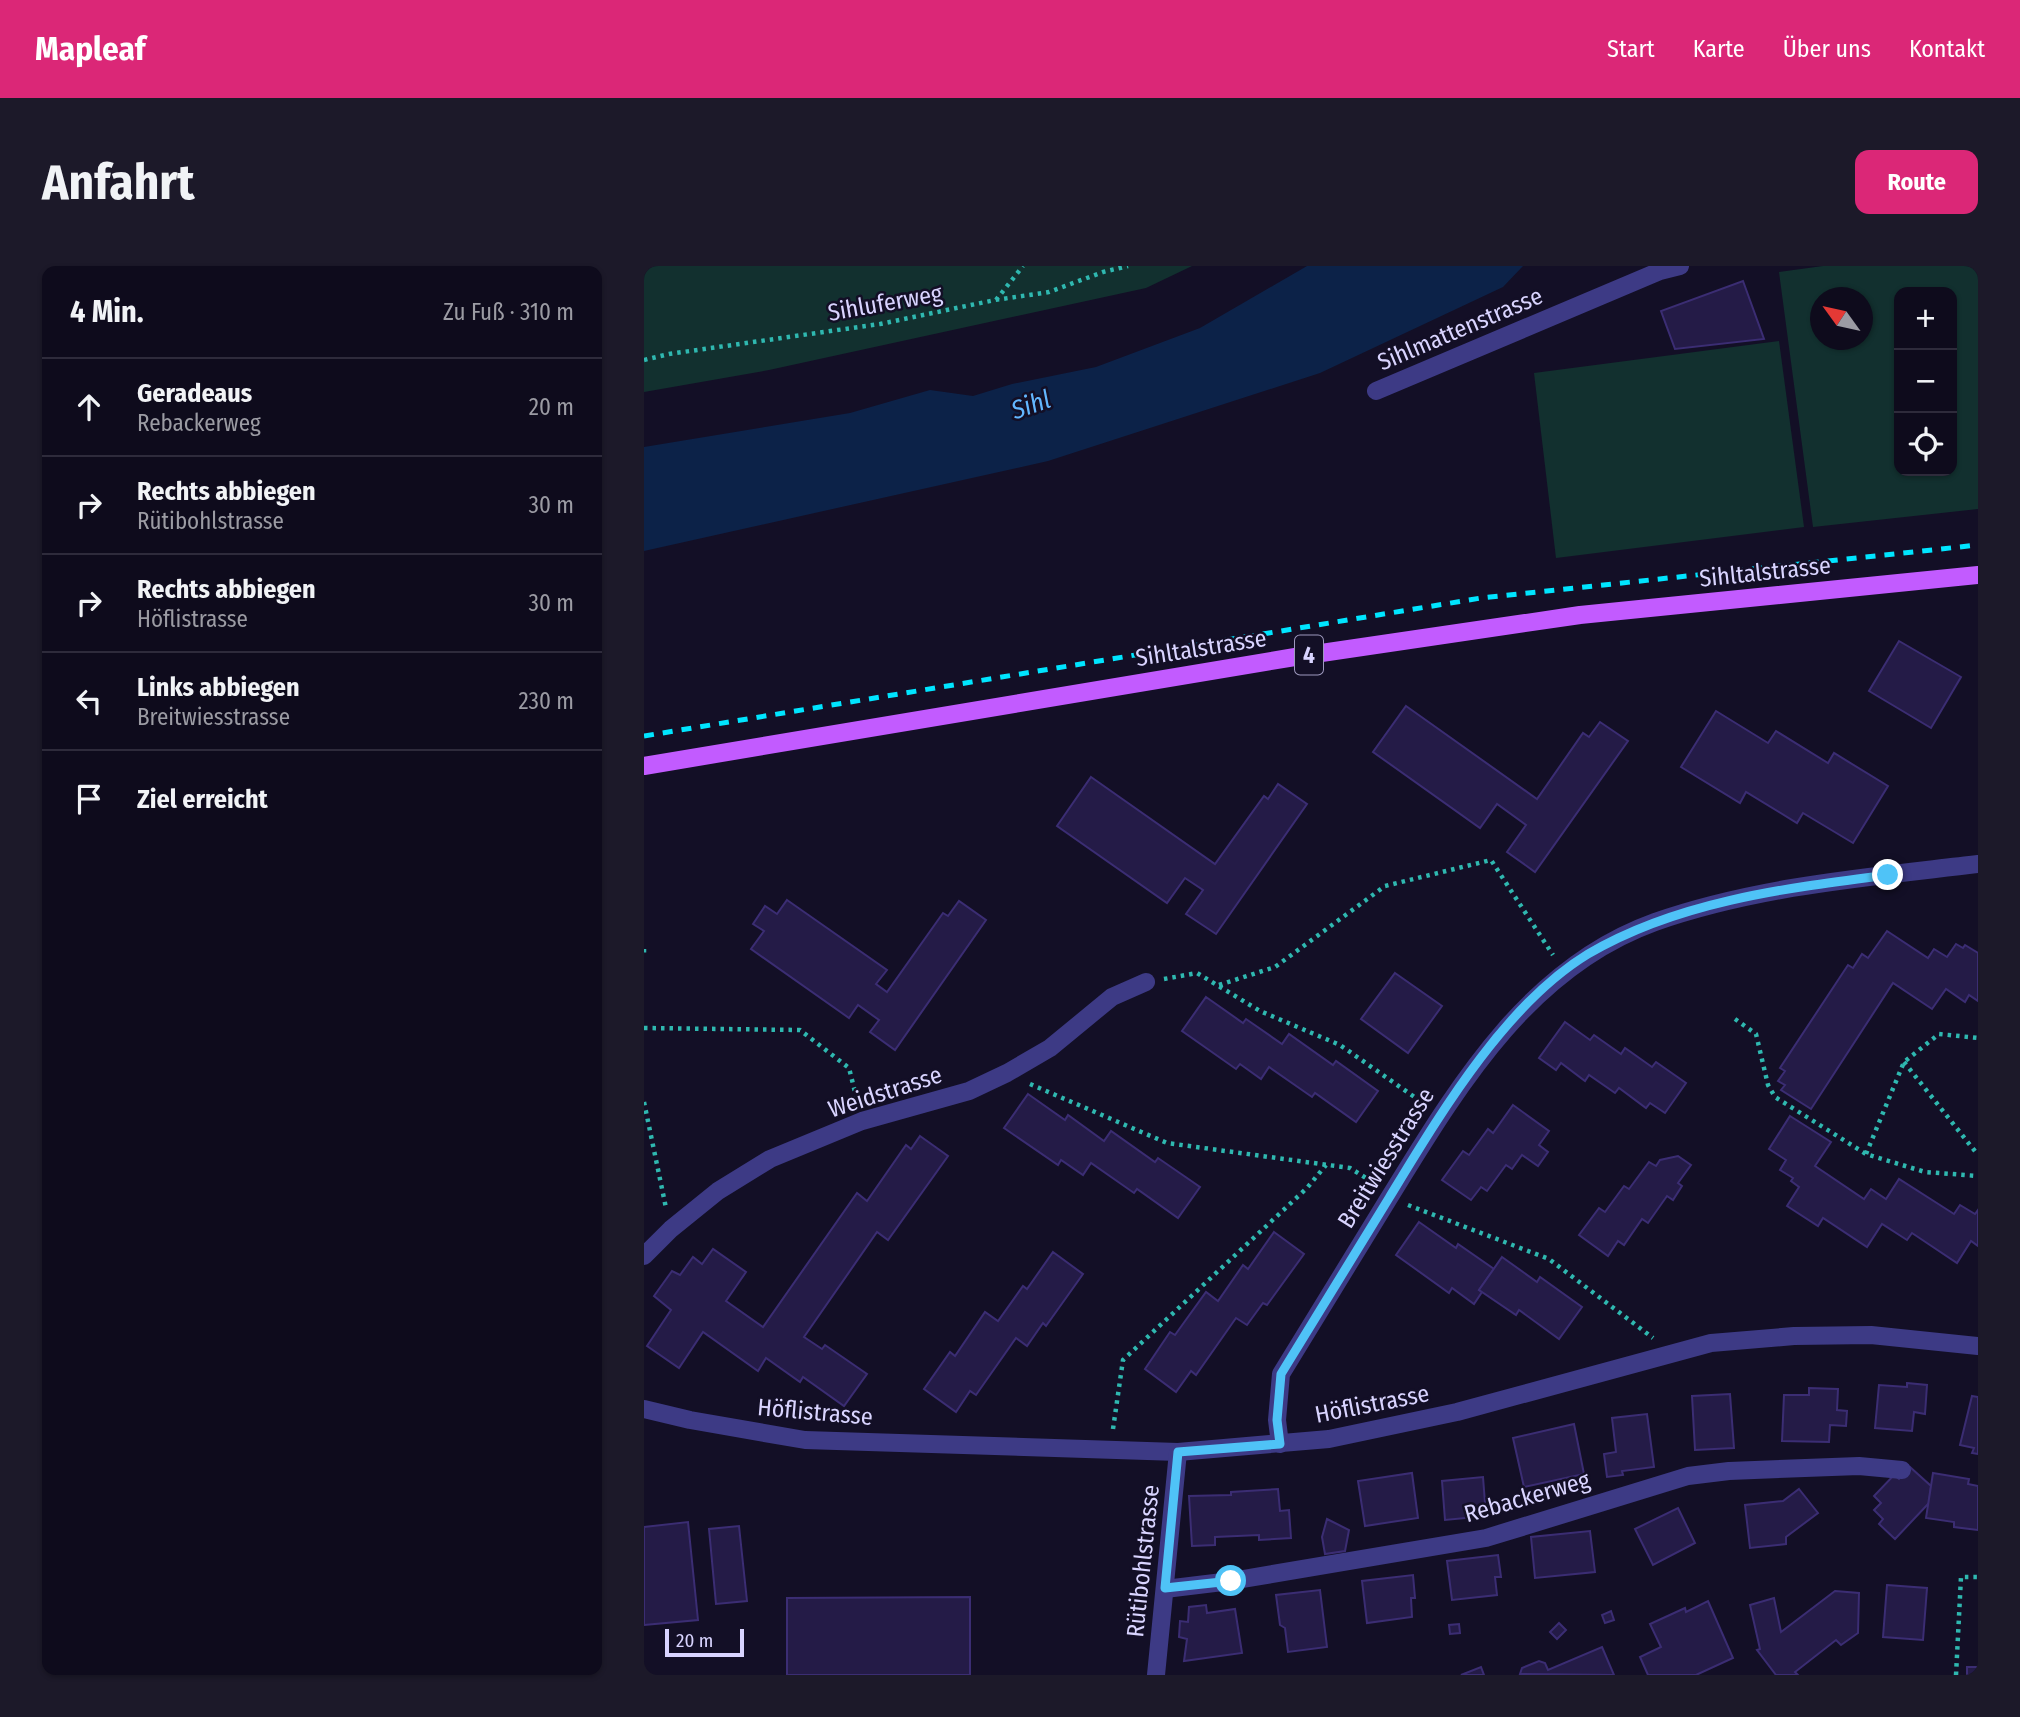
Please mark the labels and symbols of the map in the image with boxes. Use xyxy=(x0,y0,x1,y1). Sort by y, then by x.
street label: Sihluferweg xyxy=(826,279,945,327)
street label: Sihlmattenstrasse xyxy=(1373,282,1547,376)
north arrow xyxy=(1810,287,1873,350)
water label: Sihl xyxy=(1006,384,1055,426)
street label: Sihltalstrasse xyxy=(1698,551,1832,593)
street label: Sihltalstrasse xyxy=(1134,624,1268,672)
road number: 4 xyxy=(1295,636,1323,674)
route end xyxy=(1872,859,1903,890)
street label: Weidstrasse xyxy=(825,1060,945,1124)
street label: Breitwiesstrasse xyxy=(1332,1083,1440,1233)
street label: Höflistrasse xyxy=(1313,1379,1431,1429)
street label: Höflistrasse xyxy=(756,1393,874,1431)
street label: Rebackerweg xyxy=(1461,1466,1594,1528)
street label: Rütibohlstrasse xyxy=(1121,1483,1165,1639)
route start xyxy=(1215,1565,1246,1596)
scale bar xyxy=(665,1626,744,1658)

